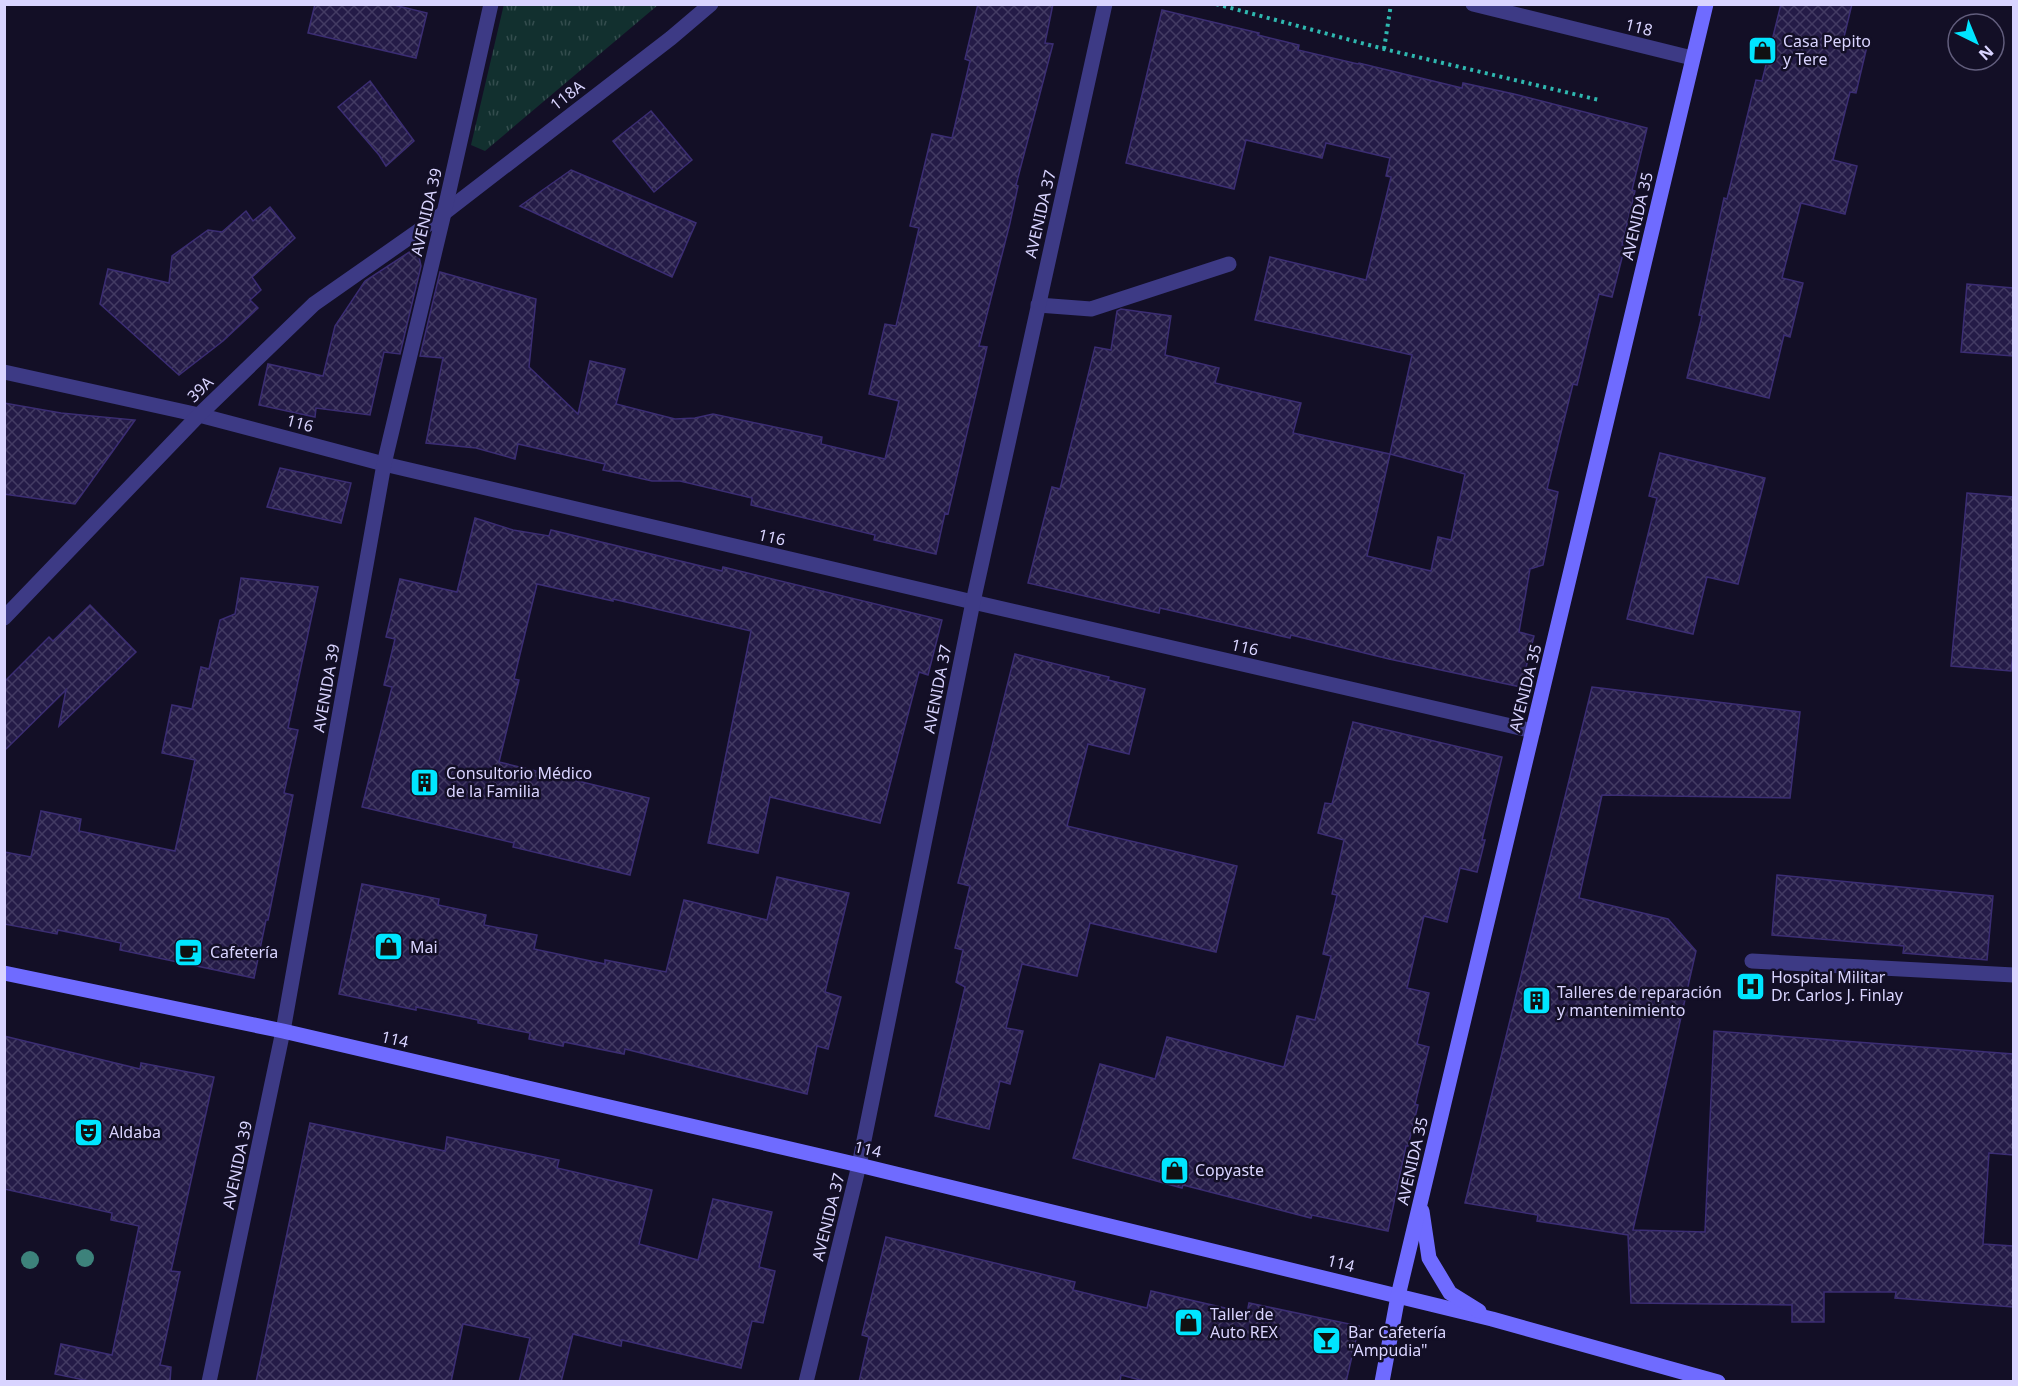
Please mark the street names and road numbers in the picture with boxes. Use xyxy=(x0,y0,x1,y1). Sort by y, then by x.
street label: 118 xyxy=(1623,13,1655,41)
street label: 118A xyxy=(545,74,589,115)
street label: AVENIDA 39 xyxy=(405,166,447,258)
street label: AVENIDA 37 xyxy=(1019,168,1061,260)
street label: AVENIDA 35 xyxy=(1616,170,1658,262)
street label: 39A xyxy=(182,371,218,407)
street label: 116 xyxy=(284,409,316,437)
street label: 116 xyxy=(756,523,788,551)
street label: 116 xyxy=(1229,633,1261,661)
street label: AVENIDA 39 xyxy=(307,642,345,734)
street label: AVENIDA 35 xyxy=(1503,642,1547,734)
street label: AVENIDA 37 xyxy=(918,643,956,735)
street label: 114 xyxy=(379,1025,411,1053)
street label: AVENIDA 35 xyxy=(1391,1115,1433,1207)
street label: AVENIDA 39 xyxy=(217,1119,257,1211)
street label: 114 xyxy=(852,1135,884,1163)
street label: AVENIDA 37 xyxy=(806,1171,850,1263)
street label: 114 xyxy=(1325,1249,1357,1277)

